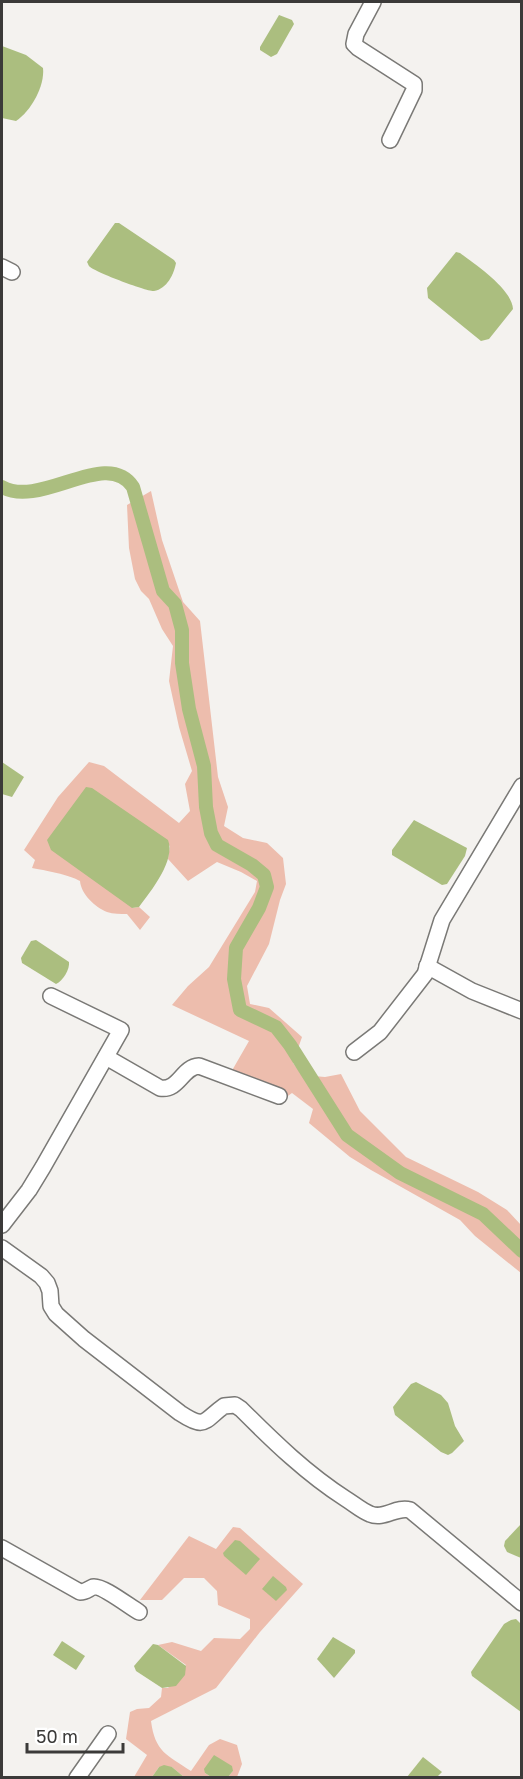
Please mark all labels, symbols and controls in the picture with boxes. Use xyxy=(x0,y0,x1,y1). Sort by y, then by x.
scale bar xyxy=(27,1716,123,1754)
text: 50 m xyxy=(36,1725,78,1747)

